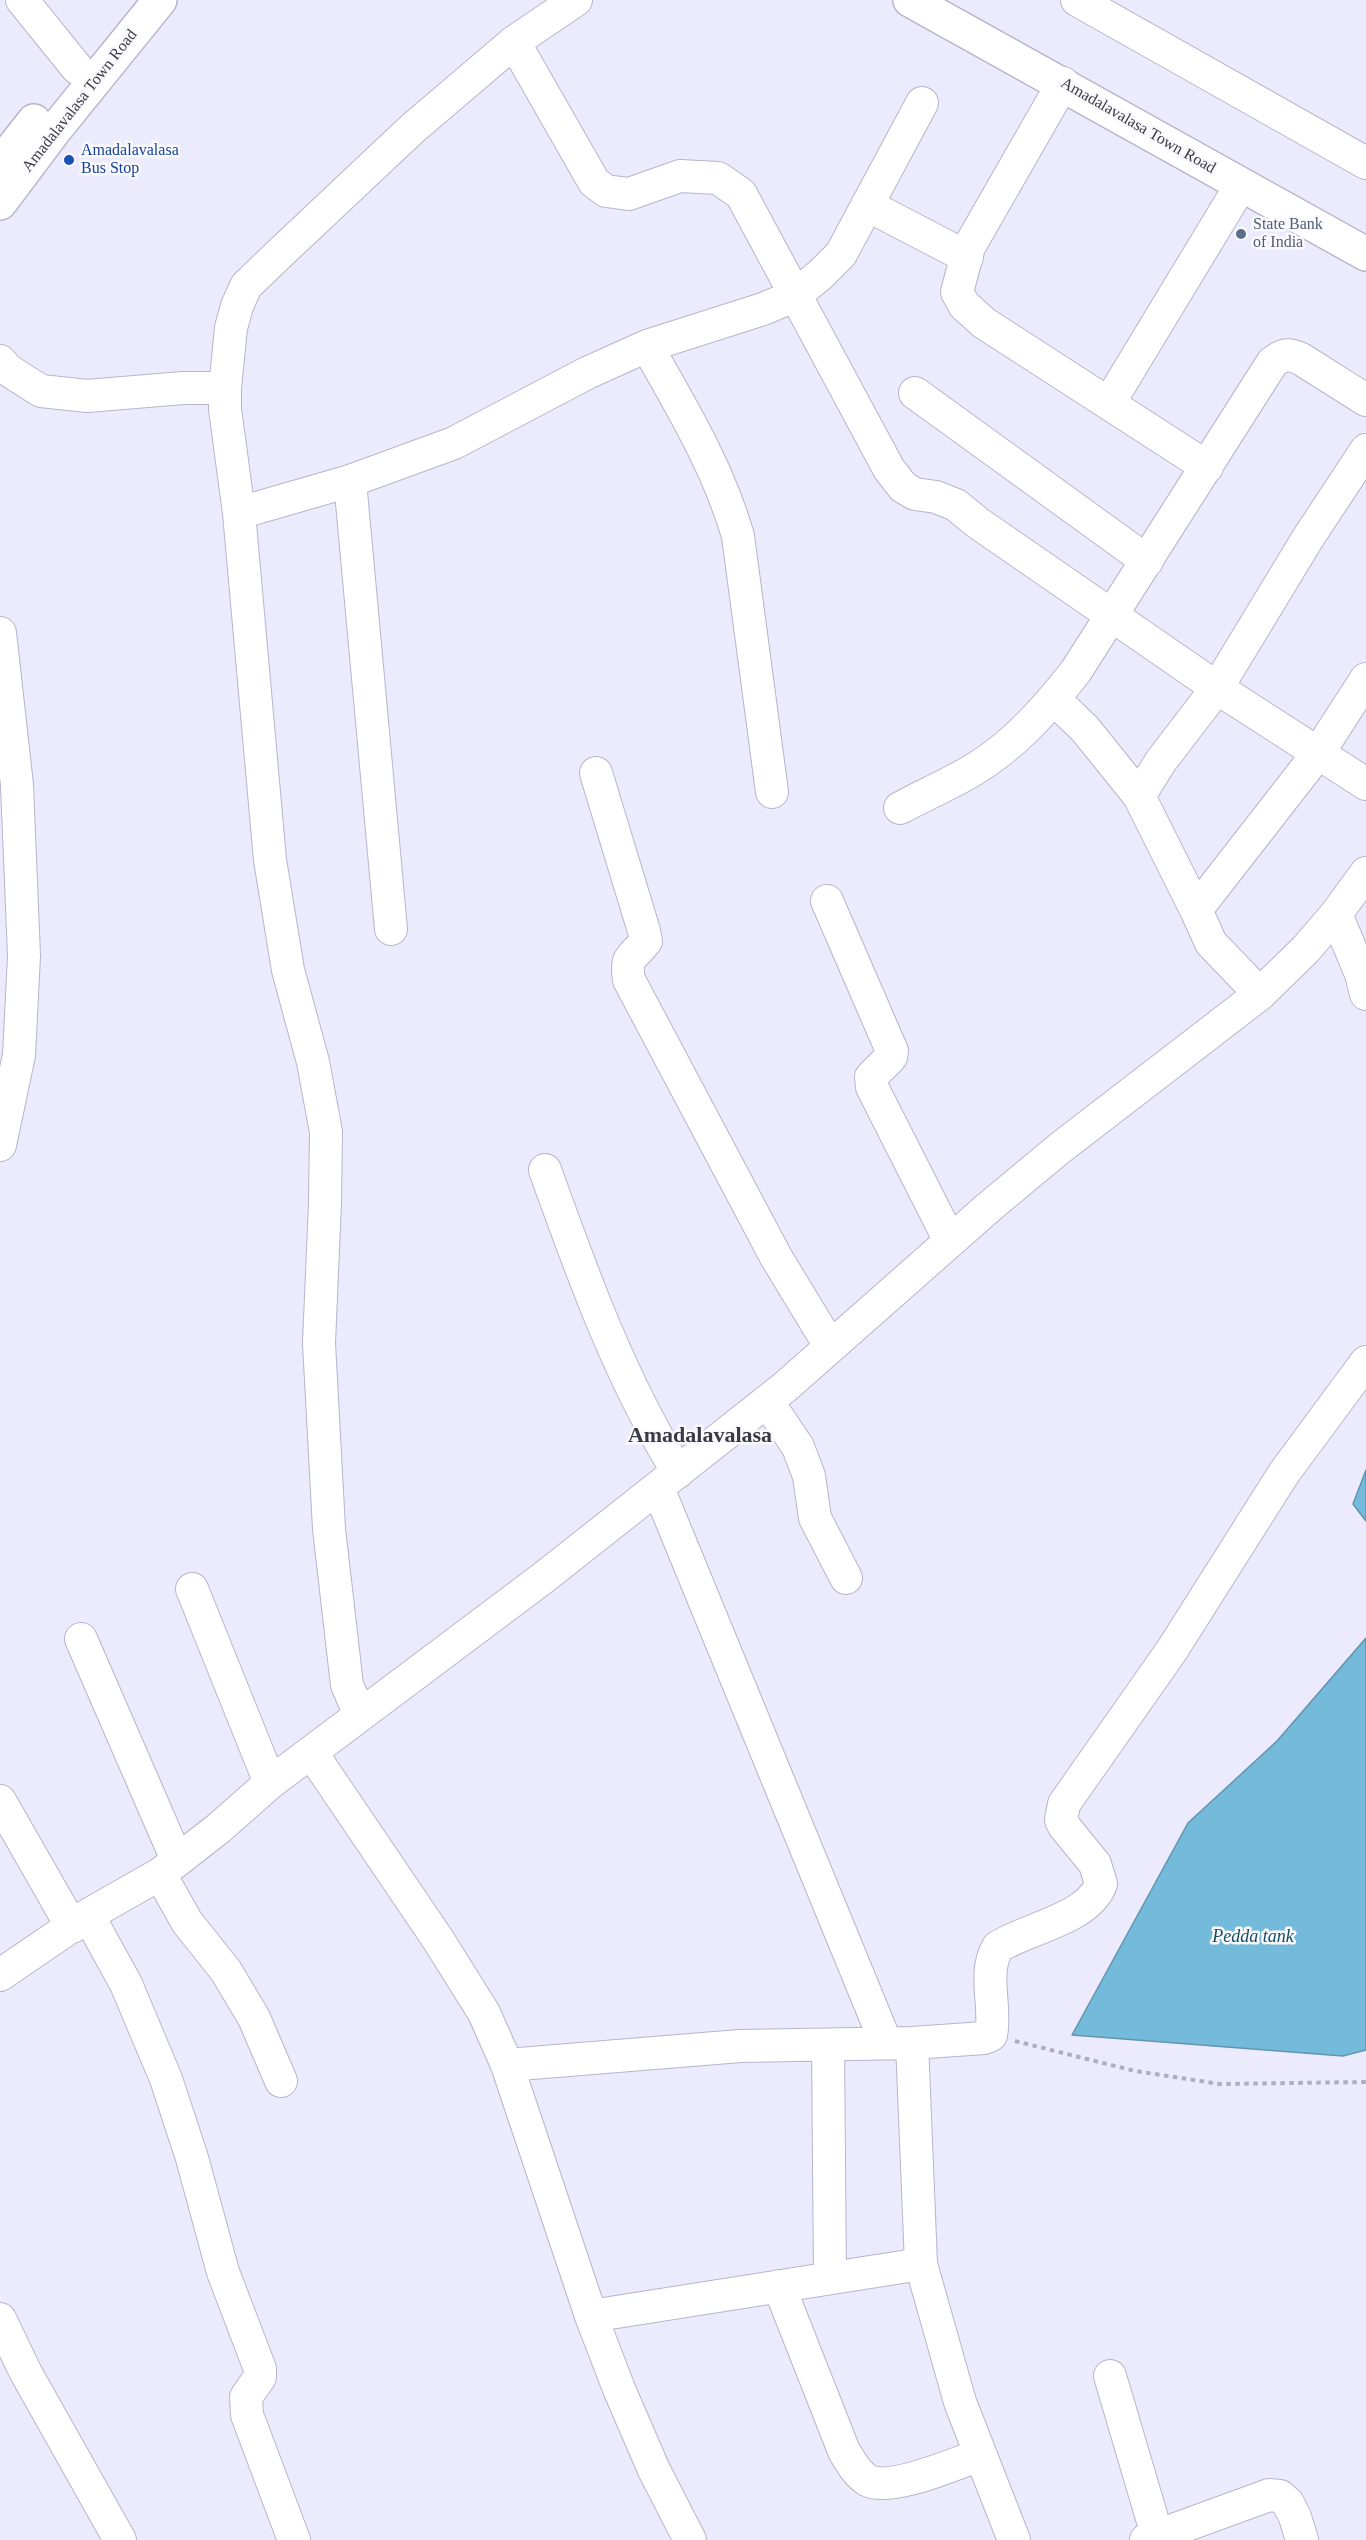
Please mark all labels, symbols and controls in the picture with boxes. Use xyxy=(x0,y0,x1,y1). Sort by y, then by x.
street label: Amadalavalasa Town Road xyxy=(18,26,142,176)
street label: Amadalavalasa Town Road xyxy=(1057,74,1219,178)
place label: Amadalavalasa Bus Stop xyxy=(81,141,179,179)
marker: Amadalavalasa Bus Stop xyxy=(62,153,76,167)
place label: State Bank of India xyxy=(1253,215,1323,253)
marker: State Bank of India xyxy=(1234,227,1248,241)
district label: Amadalavalasa xyxy=(628,1423,772,1449)
water label: Pedda tank xyxy=(1212,1926,1294,1948)

